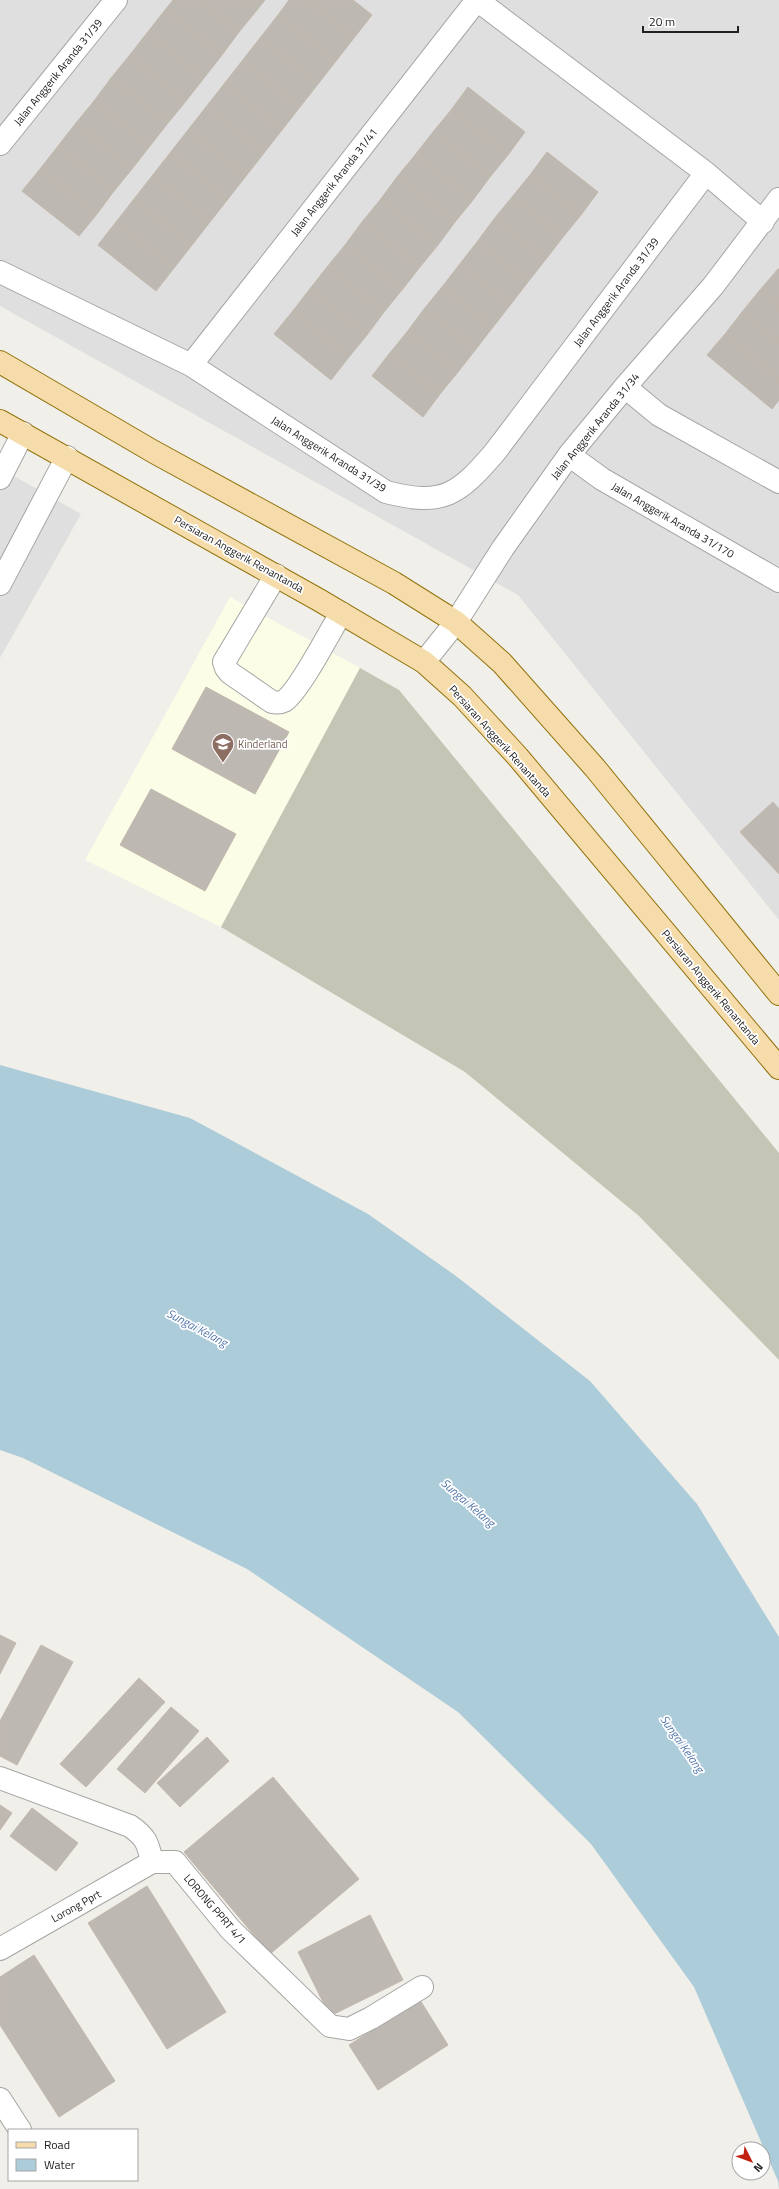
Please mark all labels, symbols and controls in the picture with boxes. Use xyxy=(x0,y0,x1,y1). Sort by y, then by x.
scale bar xyxy=(643,8,738,34)
text: 20 m xyxy=(649,12,675,31)
street label: Jalan Anggerik Aranda 31/39 xyxy=(10,15,106,129)
street label: Jalan Anggerik Aranda 31/41 xyxy=(287,125,381,239)
street label: Jalan Anggerik Aranda 31/39 xyxy=(570,234,662,350)
street label: Jalan Anggerik Aranda 31/34 xyxy=(547,369,643,483)
street label: Jalan Anggerik Aranda 31/39 xyxy=(268,412,390,496)
street label: Jalan Anggerik Aranda 31/170 xyxy=(609,478,737,562)
street label: Persiaran Anggerik Renantanda xyxy=(171,512,307,597)
street label: Persiaran Anggerik Renantanda xyxy=(445,681,555,801)
school or university icon: Kinderland xyxy=(210,731,236,764)
place label: Kinderland xyxy=(238,736,288,752)
street label: Persiaran Anggerik Renantanda xyxy=(658,926,764,1048)
water label: Sungai Kelang xyxy=(163,1304,232,1352)
water label: Sungai Kelang xyxy=(437,1474,501,1532)
water label: Sungai Kelang xyxy=(656,1711,710,1777)
street label: LORONG PPRT 4/1 xyxy=(180,1871,250,1947)
street label: Lorong Pprt xyxy=(48,1886,104,1926)
legend xyxy=(8,2129,138,2181)
text: Road xyxy=(44,2135,70,2154)
north arrow xyxy=(731,2141,771,2181)
text: Water xyxy=(44,2155,75,2174)
text: N xyxy=(750,2160,767,2176)

